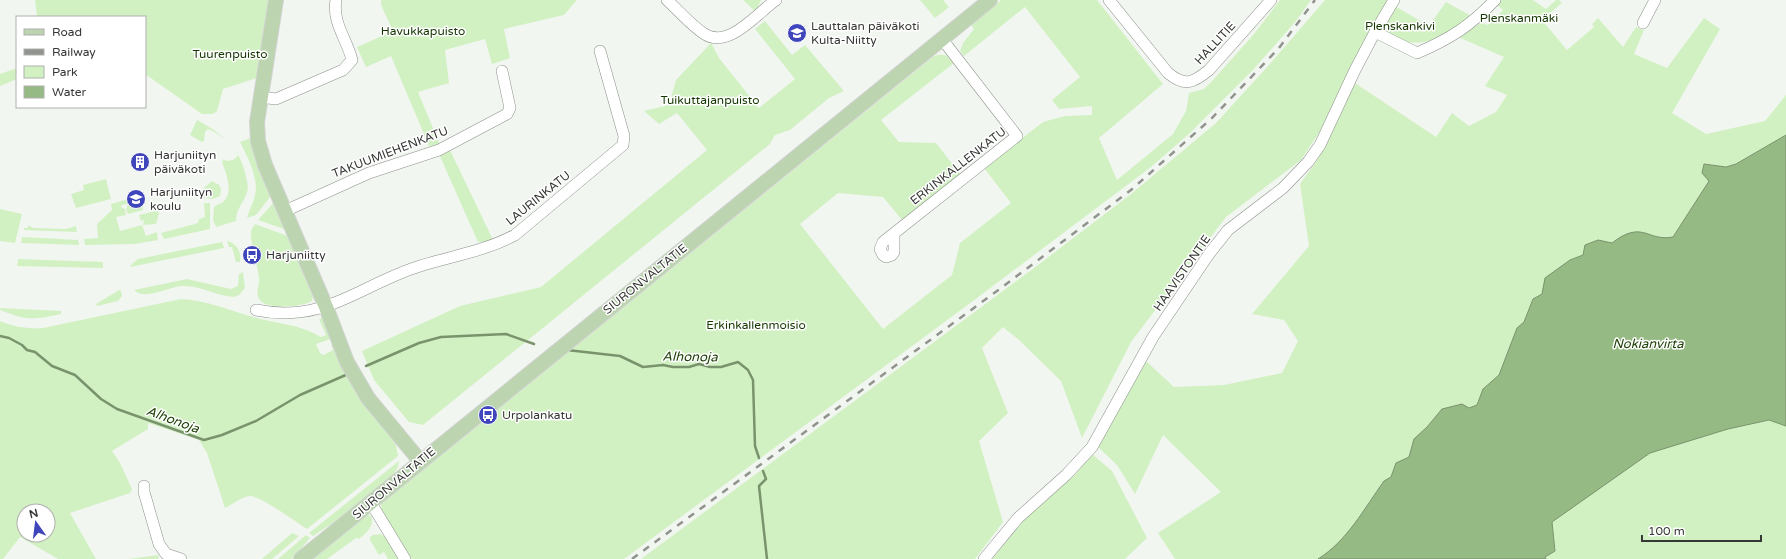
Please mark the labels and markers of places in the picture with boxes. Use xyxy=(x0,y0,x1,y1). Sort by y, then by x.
place label: Lauttalan päiväkoti Kulta-Niitty xyxy=(811,19,920,47)
school or university icon: Lauttalan päiväkoti Kulta-Niitty xyxy=(786,22,808,44)
place label: Harjuniityn päiväkoti xyxy=(154,148,216,176)
building icon: Harjuniityn päiväkoti xyxy=(129,151,151,173)
place label: Harjuniityn koulu xyxy=(150,185,212,213)
school or university icon: Harjuniityn koulu xyxy=(125,188,147,210)
bus stop icon: Harjuniitty xyxy=(241,244,263,266)
place label: Harjuniitty xyxy=(266,248,326,262)
bus stop icon: Urpolankatu xyxy=(477,404,499,426)
place label: Urpolankatu xyxy=(502,408,572,422)

